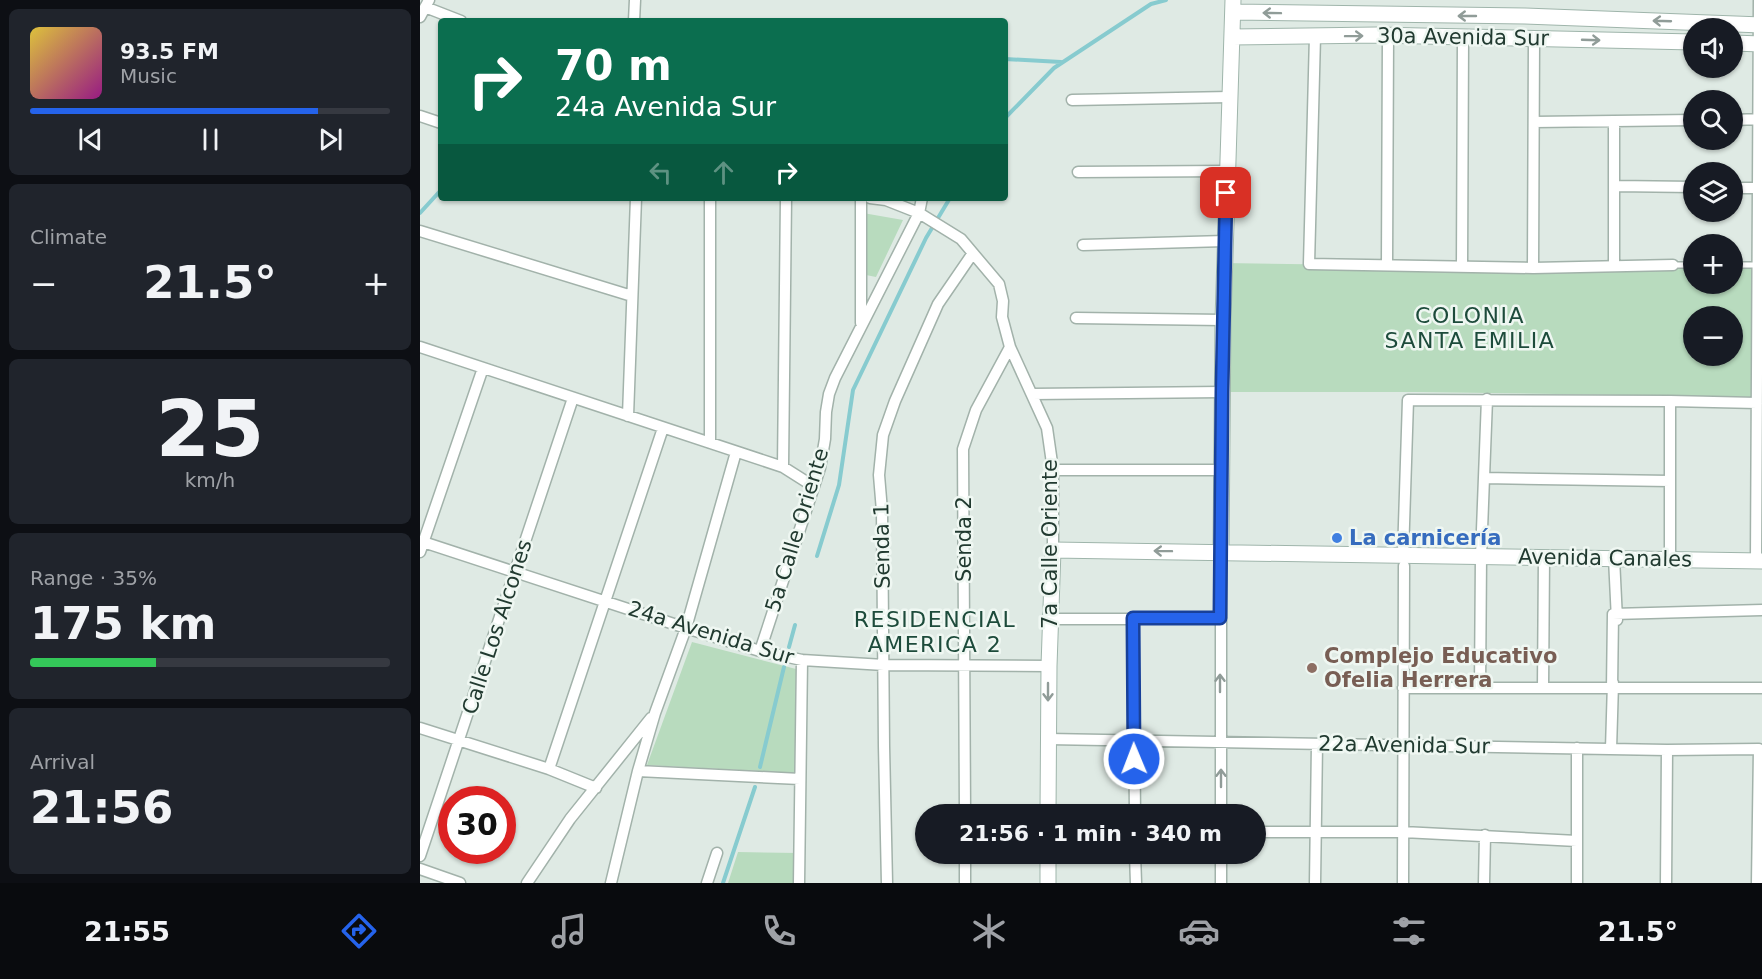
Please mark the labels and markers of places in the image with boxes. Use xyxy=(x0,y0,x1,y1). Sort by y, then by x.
pin xyxy=(1200,167,1251,218)
place label: La carnicería xyxy=(1349,526,1501,550)
marker: La carnicería xyxy=(1330,531,1344,545)
place label: Complejo Educativo Ofelia Herrera xyxy=(1324,644,1557,692)
marker: Complejo Educativo Ofelia Herrera xyxy=(1305,661,1319,675)

